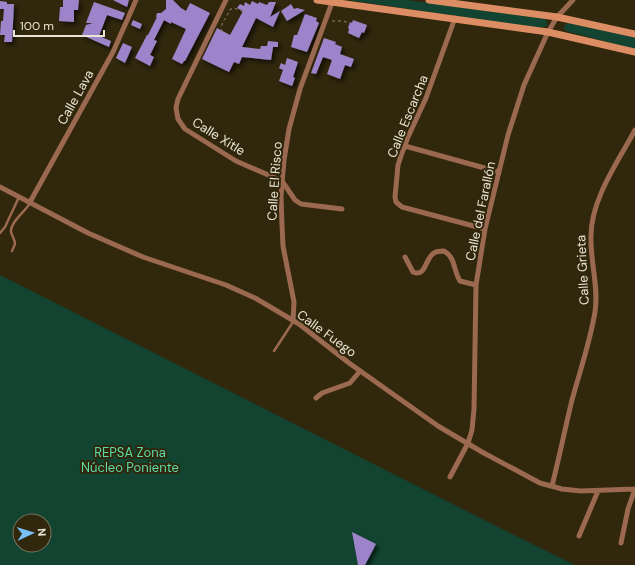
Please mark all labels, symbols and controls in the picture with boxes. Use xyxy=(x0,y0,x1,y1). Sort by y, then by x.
scale bar xyxy=(14,12,104,38)
text: 100 m xyxy=(20,18,54,34)
street label: Calle Lava xyxy=(53,67,97,128)
street label: Calle Escarcha xyxy=(383,72,432,160)
street label: Calle Xitle xyxy=(189,113,248,159)
street label: Calle El Risco xyxy=(263,141,286,221)
street label: Calle del Farallón xyxy=(462,160,499,262)
street label: Calle Grieta xyxy=(572,234,593,305)
street label: Calle Fuego xyxy=(294,306,360,361)
park label: REPSA Zona Núcleo Poniente xyxy=(81,444,179,476)
north arrow xyxy=(12,513,52,553)
text: N xyxy=(35,528,49,537)

